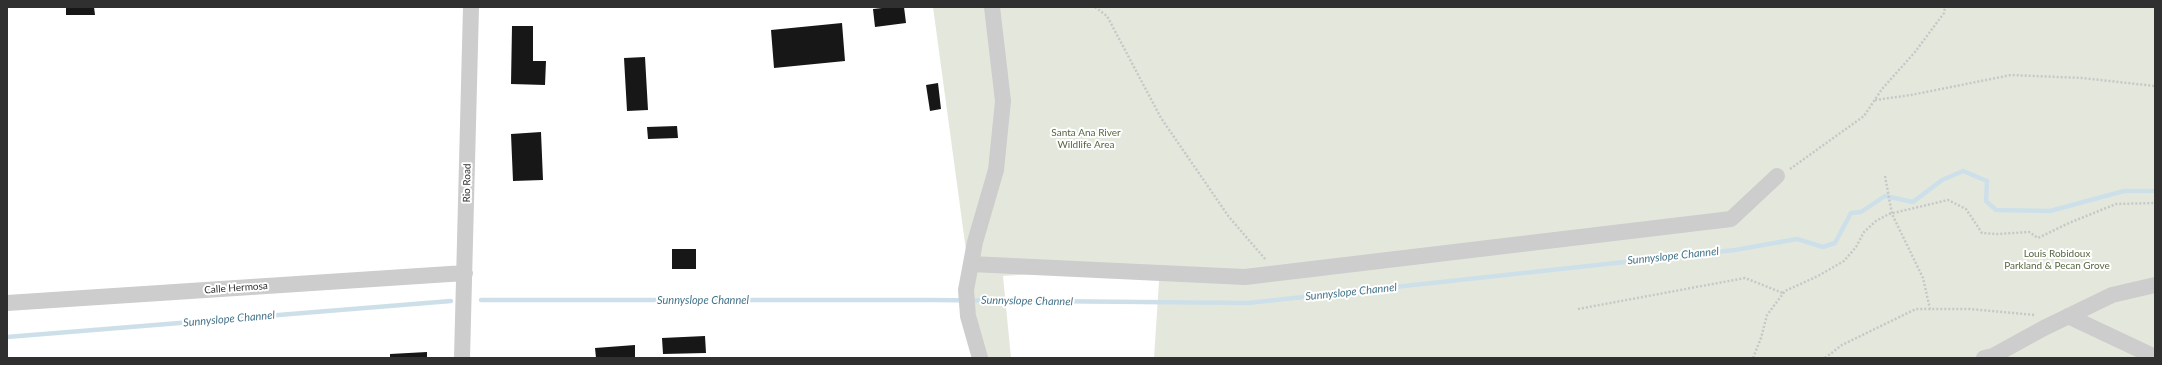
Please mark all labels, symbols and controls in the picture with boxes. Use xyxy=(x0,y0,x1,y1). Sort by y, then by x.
park label: Santa Ana River Wildlife Area xyxy=(1051,127,1121,150)
street label: Rio Road xyxy=(461,163,473,203)
water label: Sunnyslope Channel xyxy=(1627,245,1719,267)
park label: Louis Robidoux Parkland & Pecan Grove xyxy=(2004,248,2110,272)
street label: Calle Hermosa xyxy=(204,280,268,296)
water label: Sunnyslope Channel xyxy=(1305,281,1397,303)
water label: Sunnyslope Channel xyxy=(657,293,749,307)
water label: Sunnyslope Channel xyxy=(981,294,1073,308)
water label: Sunnyslope Channel xyxy=(183,308,275,330)

